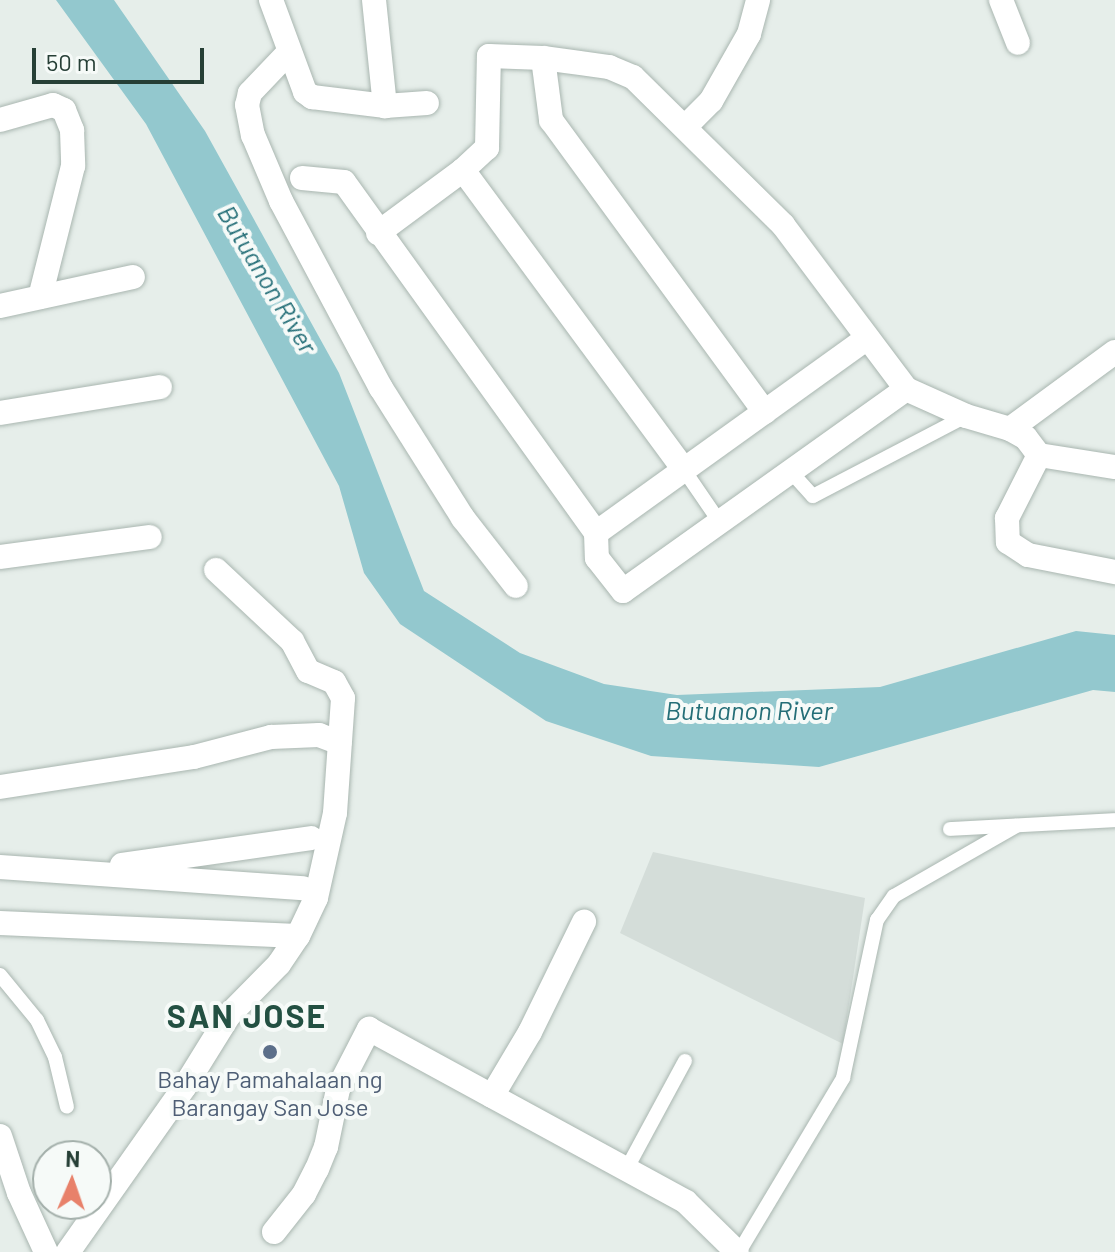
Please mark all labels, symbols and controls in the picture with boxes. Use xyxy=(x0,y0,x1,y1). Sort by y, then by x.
scale bar xyxy=(36,32,208,82)
text: 50 m xyxy=(46,47,97,76)
water label: Butuanon River xyxy=(212,199,324,359)
water label: Butuanon River xyxy=(665,694,833,726)
district label: SAN JOSE xyxy=(167,996,327,1034)
marker: Bahay Pamahalaan ng Barangay San Jose xyxy=(261,1043,279,1061)
place label: Bahay Pamahalaan ng Barangay San Jose xyxy=(157,1065,383,1121)
north arrow xyxy=(32,1140,112,1220)
text: N xyxy=(65,1145,81,1171)

